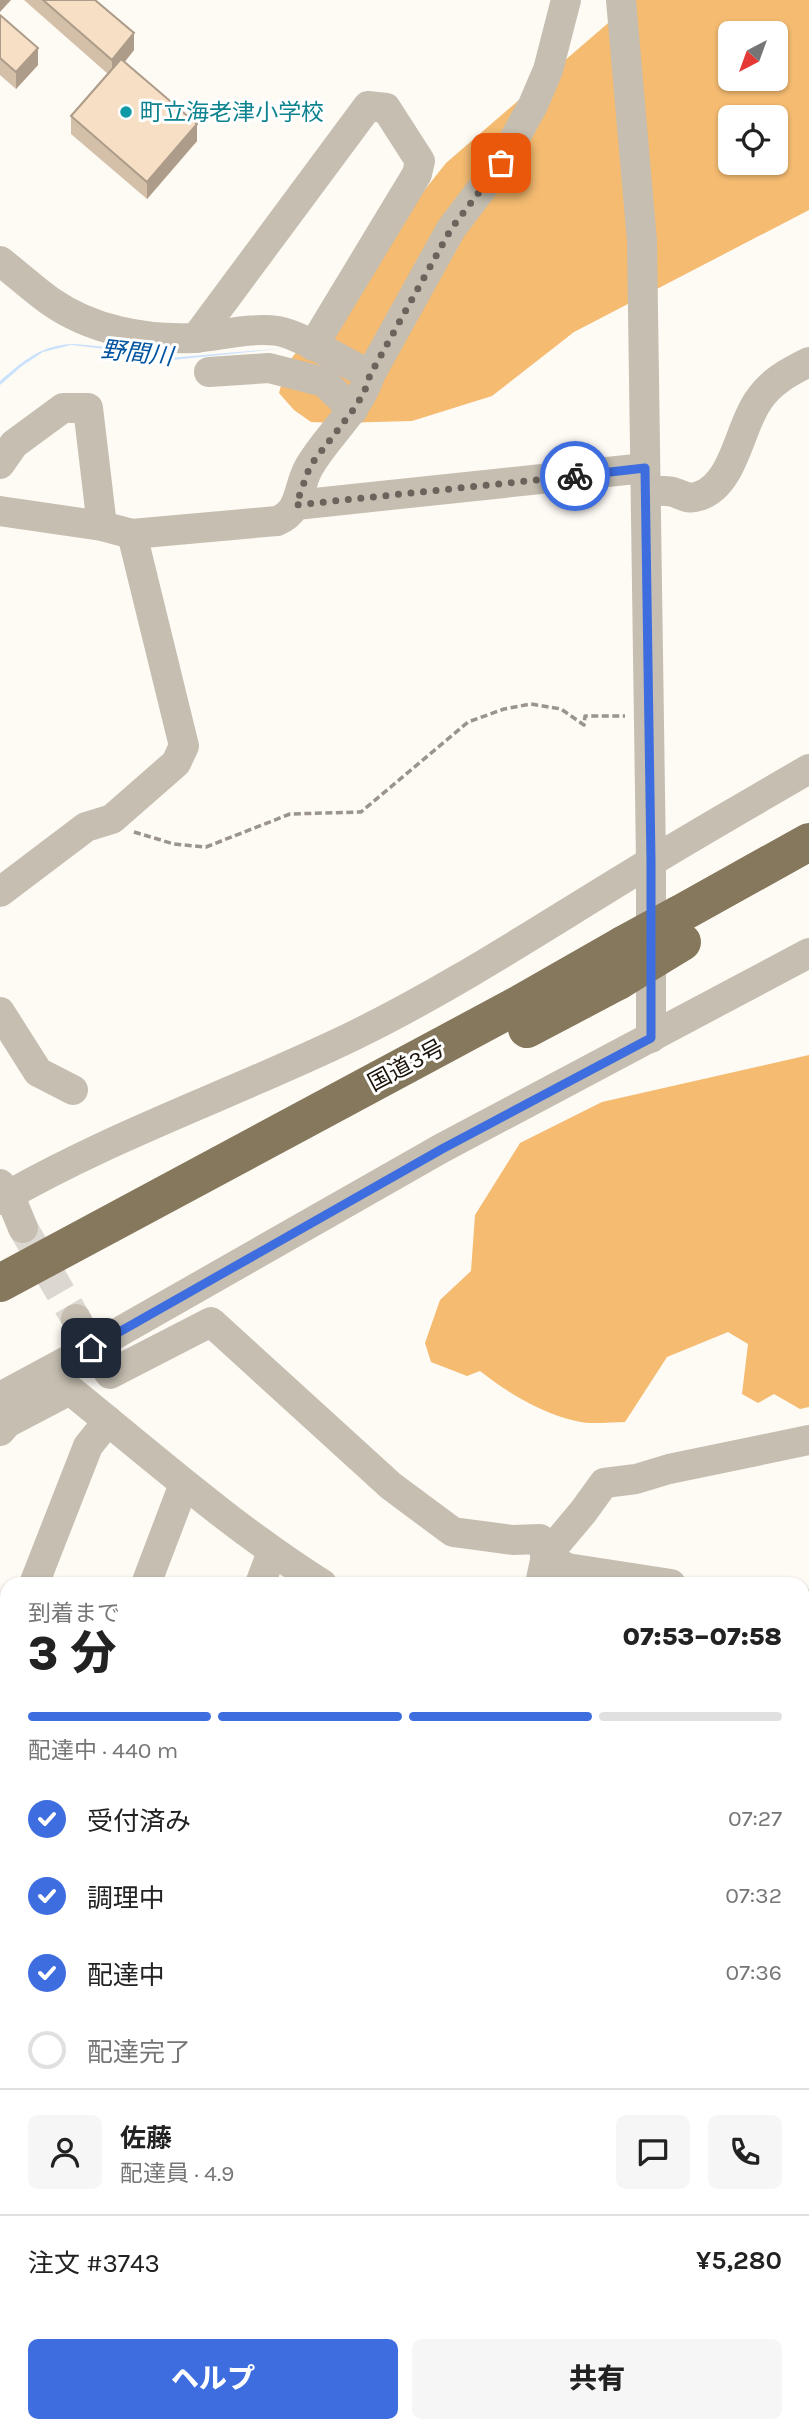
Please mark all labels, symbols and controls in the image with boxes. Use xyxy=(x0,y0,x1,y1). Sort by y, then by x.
north arrow xyxy=(718,21,788,91)
map controls xyxy=(718,21,788,175)
place label: 町立海老津小学校 xyxy=(140,99,324,126)
marker: 町立海老津小学校 xyxy=(118,104,134,120)
button: locate xyxy=(718,105,788,175)
pin xyxy=(471,133,531,193)
icon: bag xyxy=(482,144,520,182)
water label: 野間川 xyxy=(100,335,177,371)
courier xyxy=(540,441,610,511)
icon: bike xyxy=(556,457,594,495)
street label: 国道3号 xyxy=(363,1034,449,1097)
pin xyxy=(61,1318,121,1378)
icon: home xyxy=(72,1329,110,1367)
text: 到着まで xyxy=(28,1600,120,1627)
text: 07:53–07:58 xyxy=(622,1621,782,1652)
text: 3 分 xyxy=(28,1627,117,1681)
text: 配達中 · 440 m xyxy=(28,1737,178,1764)
icon: check xyxy=(28,1800,66,1838)
text: 07:27 xyxy=(728,1805,782,1832)
text: 受付済み xyxy=(87,1806,191,1837)
icon: check xyxy=(28,1877,66,1915)
text: 07:32 xyxy=(725,1882,782,1909)
text: 調理中 xyxy=(87,1883,165,1914)
icon: check xyxy=(28,1954,66,1992)
text: 07:36 xyxy=(726,1959,782,1986)
text: 配達中 xyxy=(87,1960,165,1991)
text: 配達完了 xyxy=(87,2037,191,2068)
button: person xyxy=(28,2115,102,2189)
button: chat xyxy=(616,2115,690,2189)
button: phone xyxy=(708,2115,782,2189)
text: 佐藤 xyxy=(120,2123,172,2154)
text: 配達員 · 4.9 xyxy=(120,2160,234,2187)
text: ¥5,280 xyxy=(696,2245,782,2276)
text: 注文 #3743 xyxy=(28,2248,160,2279)
button: ヘルプ xyxy=(28,2339,398,2419)
button: 共有 xyxy=(412,2339,782,2419)

